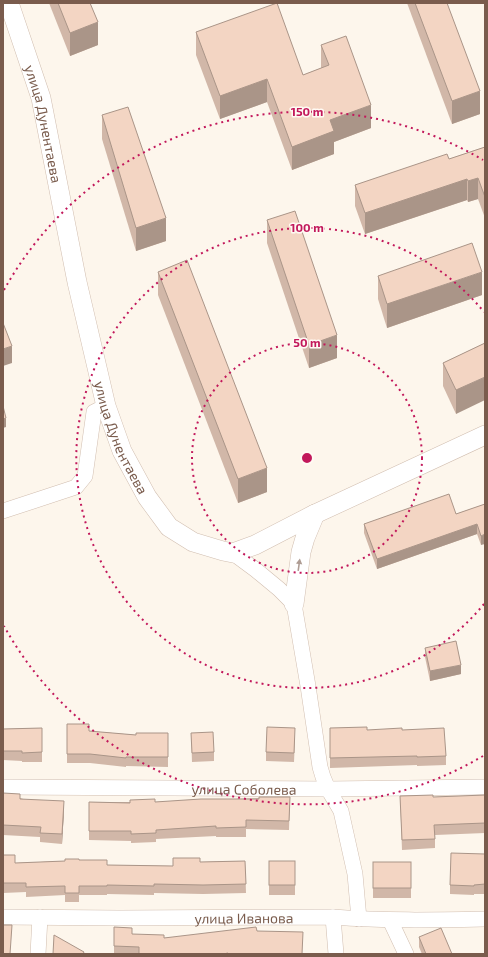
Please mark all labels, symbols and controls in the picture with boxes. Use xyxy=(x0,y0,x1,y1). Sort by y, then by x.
street label: улица Дунентаева xyxy=(22,62,66,184)
text: 150 m xyxy=(291,104,323,118)
text: 100 m xyxy=(290,220,324,234)
text: 50 m xyxy=(293,335,321,349)
street label: улица Дунентаева xyxy=(92,379,152,497)
centre of rings xyxy=(300,451,314,465)
one-way arrow xyxy=(296,559,303,572)
street label: улица Соболева xyxy=(191,780,297,797)
street label: улица Иванова xyxy=(194,909,294,926)

